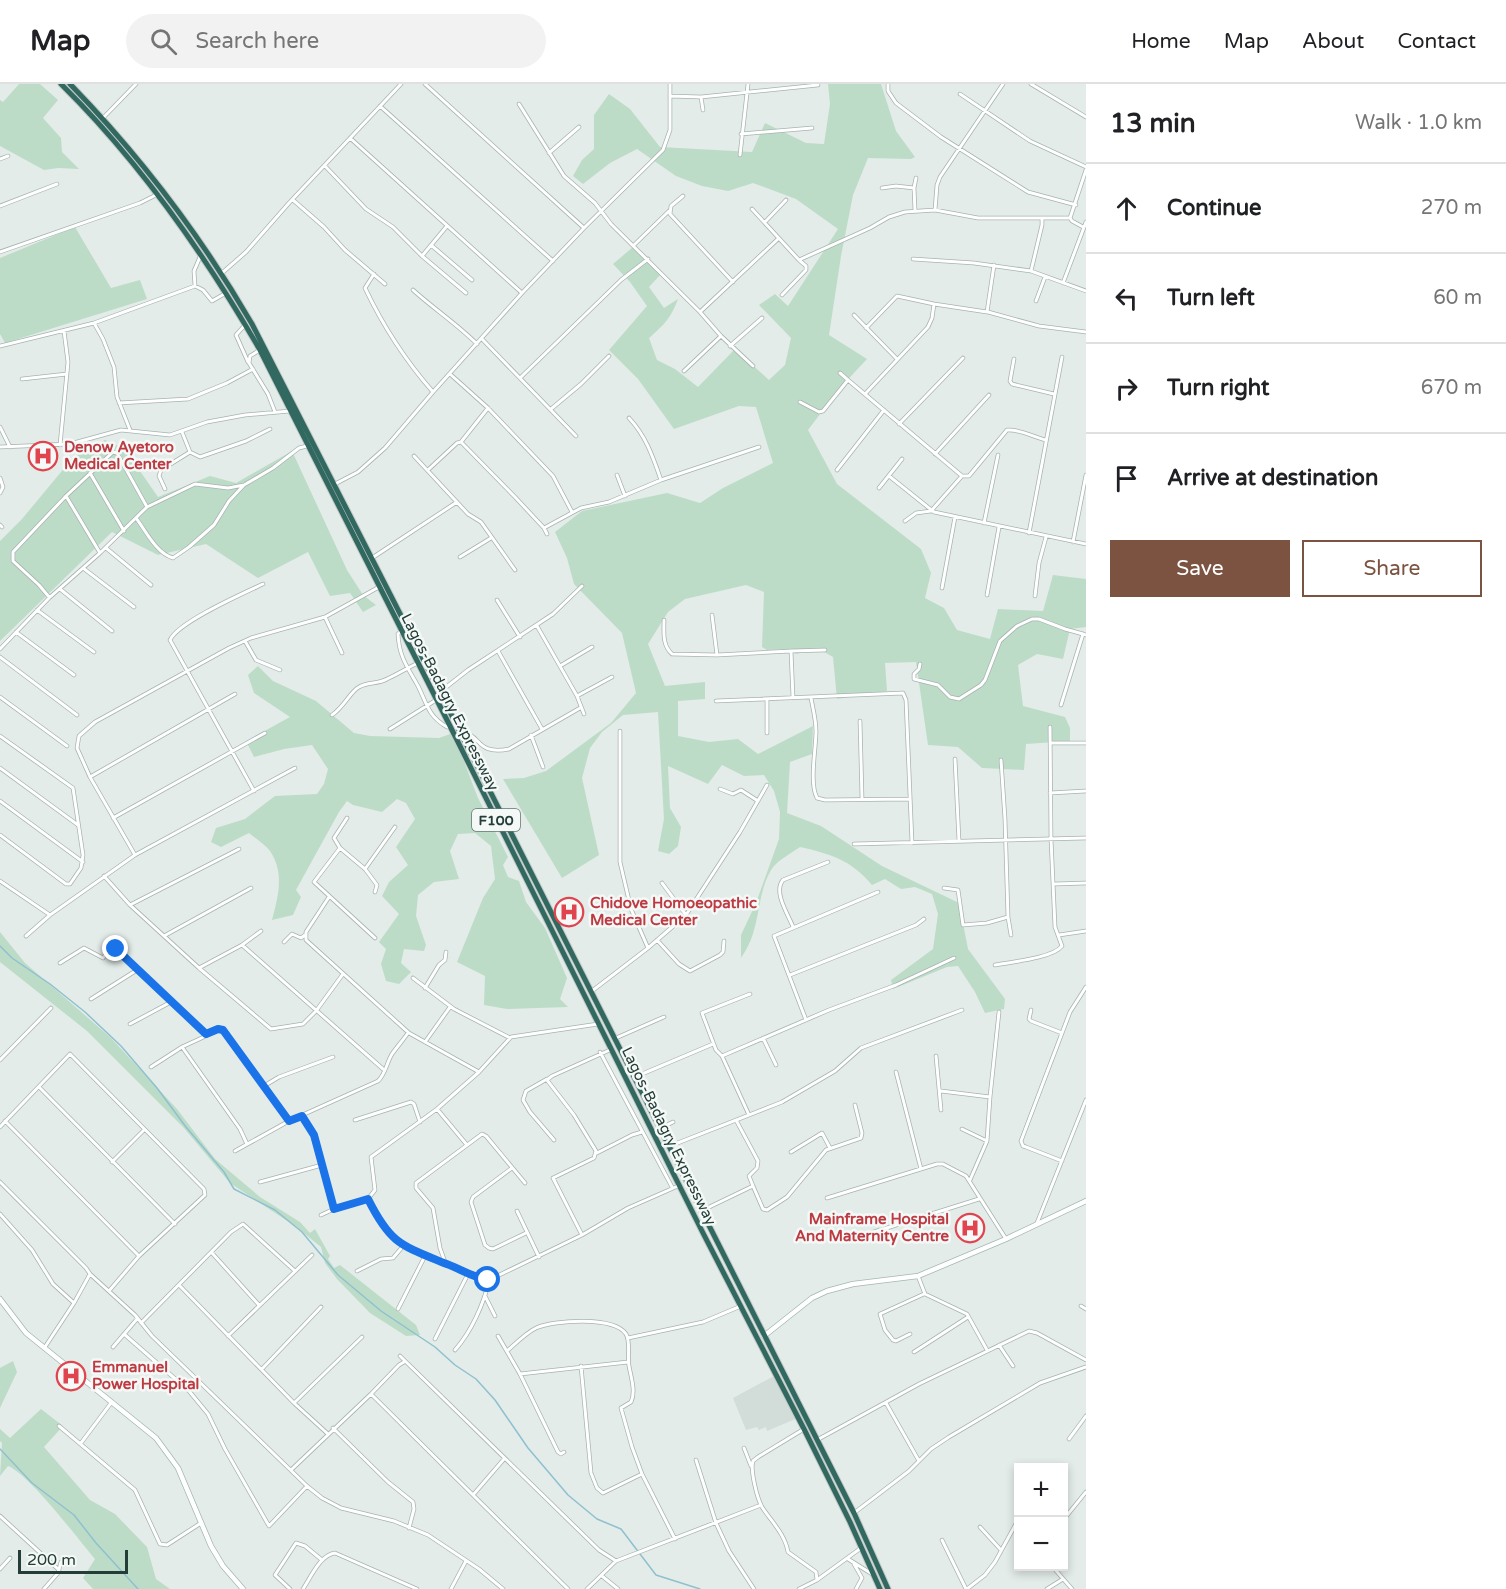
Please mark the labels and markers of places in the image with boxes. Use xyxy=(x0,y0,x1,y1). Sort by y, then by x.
place label: Denow Ayetoro Medical Center xyxy=(64,438,174,473)
hospital icon: Denow Ayetoro Medical Center xyxy=(27,440,59,472)
place label: Chidove Homoeopathic Medical Center xyxy=(590,894,757,929)
hospital icon: Chidove Homoeopathic Medical Center xyxy=(553,896,585,928)
place label: Mainframe Hospital And Maternity Centre xyxy=(795,1210,949,1246)
hospital icon: Mainframe Hospital And Maternity Centre xyxy=(954,1212,986,1244)
place label: Emmanuel Power Hospital xyxy=(92,1358,199,1394)
hospital icon: Emmanuel Power Hospital xyxy=(55,1360,87,1392)

